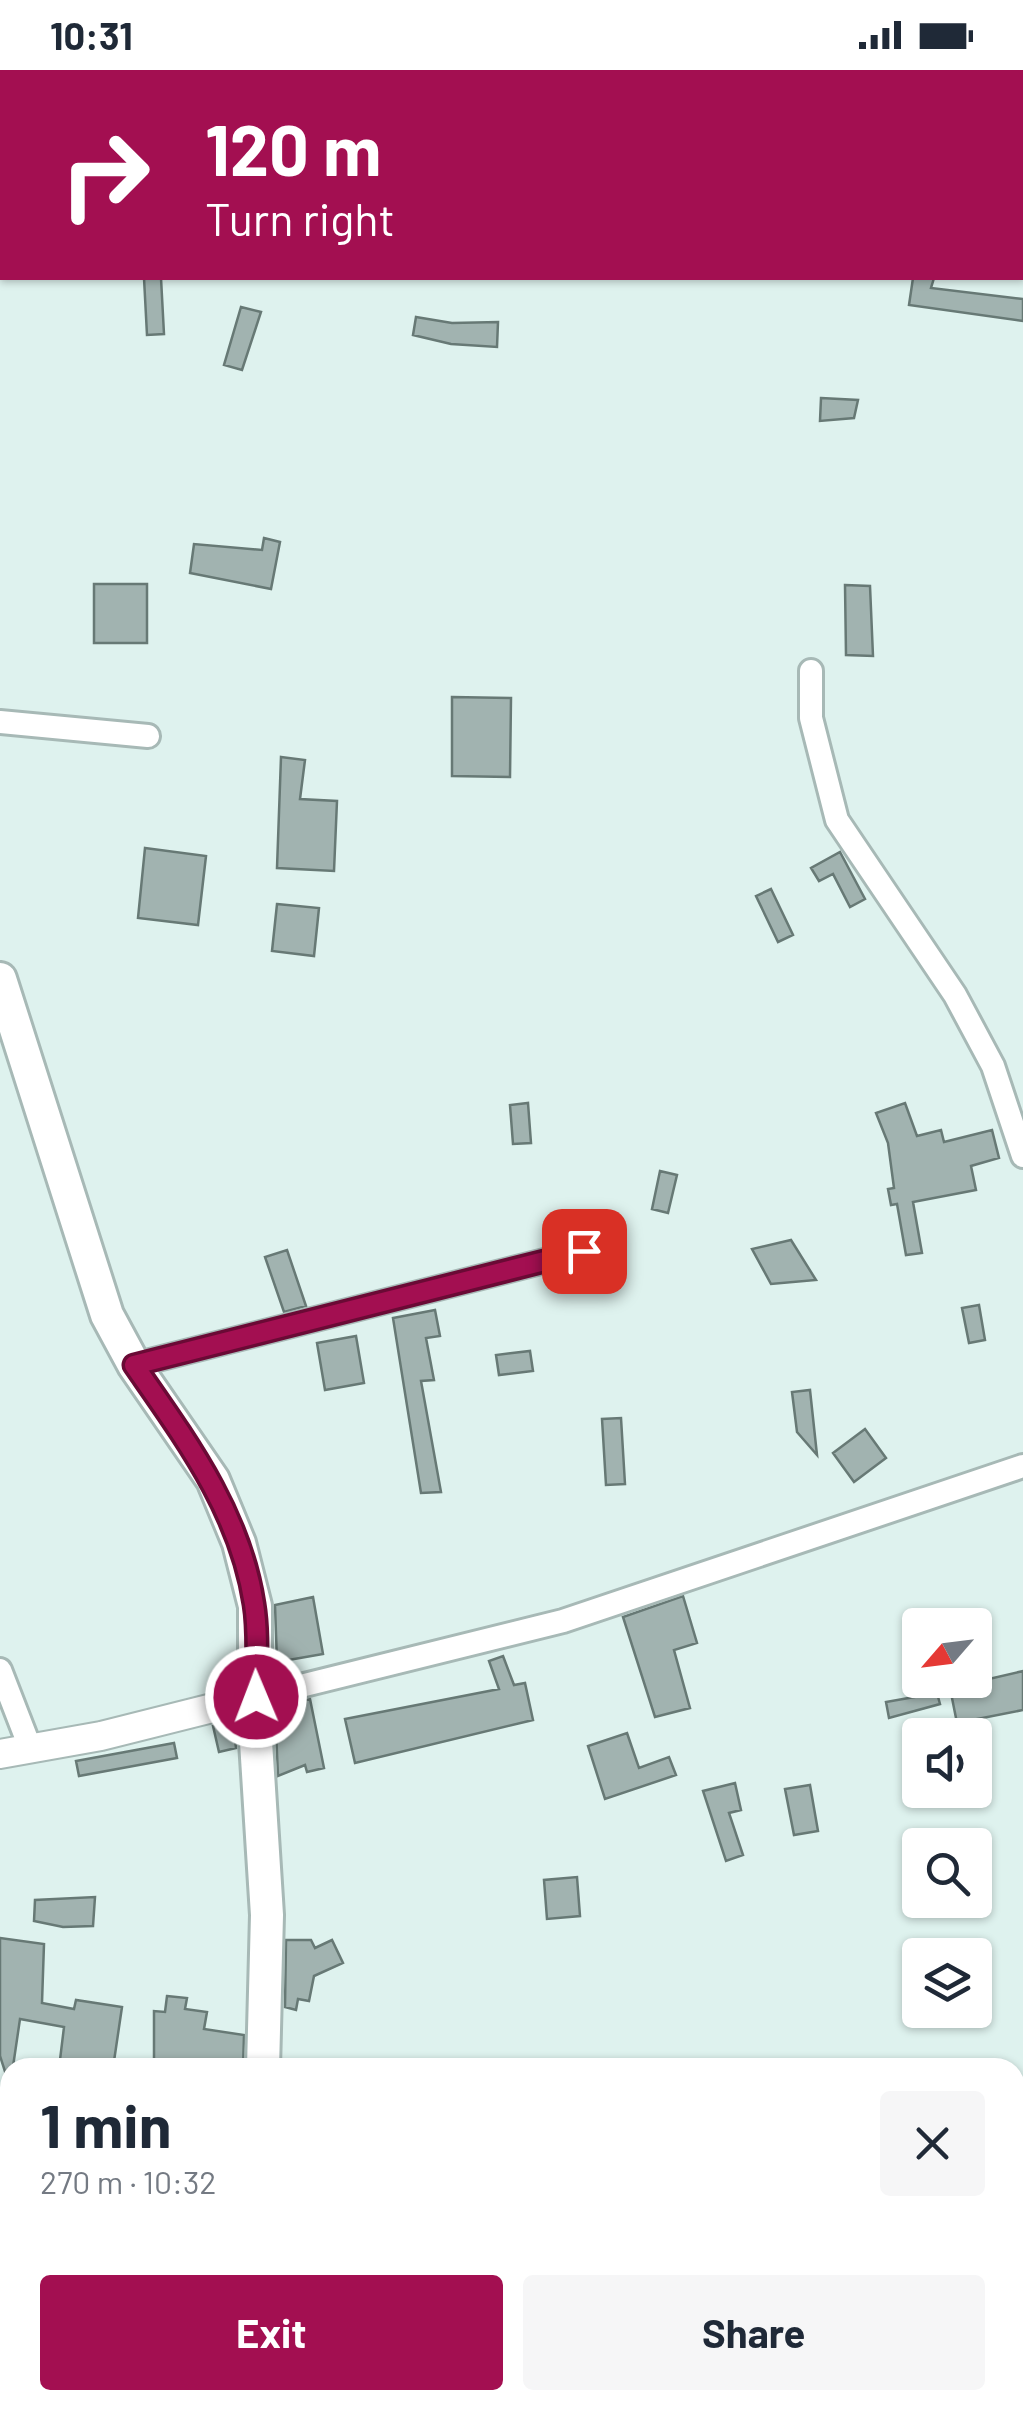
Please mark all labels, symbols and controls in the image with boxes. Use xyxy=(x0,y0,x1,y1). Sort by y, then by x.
text: 10:31 xyxy=(50,12,133,58)
text: 120 m xyxy=(205,106,381,190)
icon: right xyxy=(40,110,170,240)
text: Turn right xyxy=(205,191,395,245)
pin xyxy=(542,1209,627,1294)
icon: arrive xyxy=(557,1224,612,1279)
north arrow xyxy=(902,1608,992,1698)
map controls xyxy=(902,1608,992,2028)
position arrow xyxy=(204,1645,308,1749)
button: sound xyxy=(902,1718,992,1808)
button: search xyxy=(902,1828,992,1918)
button: layers xyxy=(902,1938,992,2028)
text: 1 min xyxy=(40,2088,171,2160)
button: close xyxy=(880,2091,985,2196)
text: 270 m · 10:32 xyxy=(40,2162,217,2200)
button: Exit xyxy=(40,2275,503,2390)
button: Share xyxy=(523,2275,985,2390)

